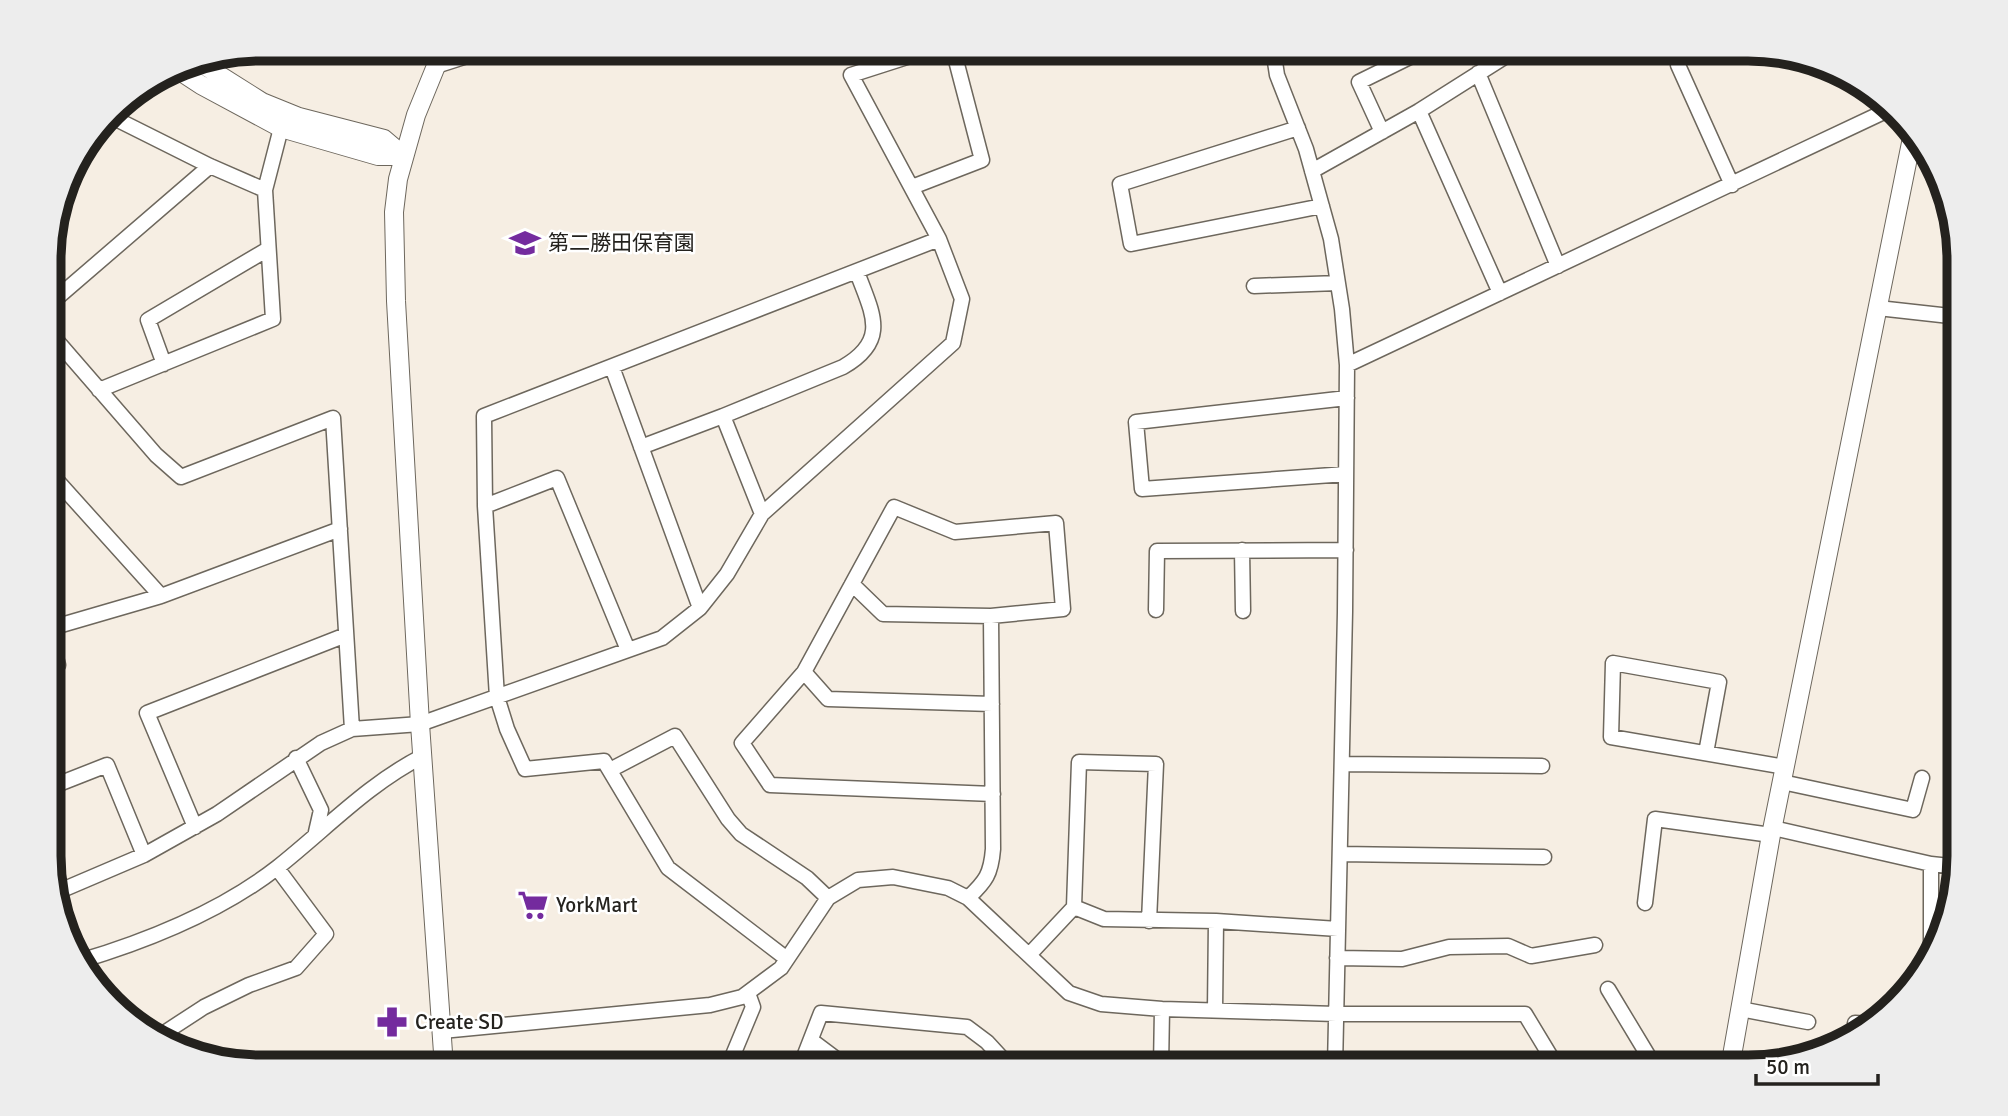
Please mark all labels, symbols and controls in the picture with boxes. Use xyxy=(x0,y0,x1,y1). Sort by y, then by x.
school or university icon: 第二勝田保育園 xyxy=(508,226,542,260)
place label: 第二勝田保育園 xyxy=(548,230,695,256)
supermarket icon: YorkMart xyxy=(516,888,550,922)
place label: YorkMart xyxy=(556,892,638,918)
pharmacy icon: Create SD xyxy=(375,1005,409,1039)
place label: Create SD xyxy=(415,1009,504,1035)
scale bar xyxy=(1756,1042,1878,1086)
text: 50 m xyxy=(1766,1054,1810,1080)

